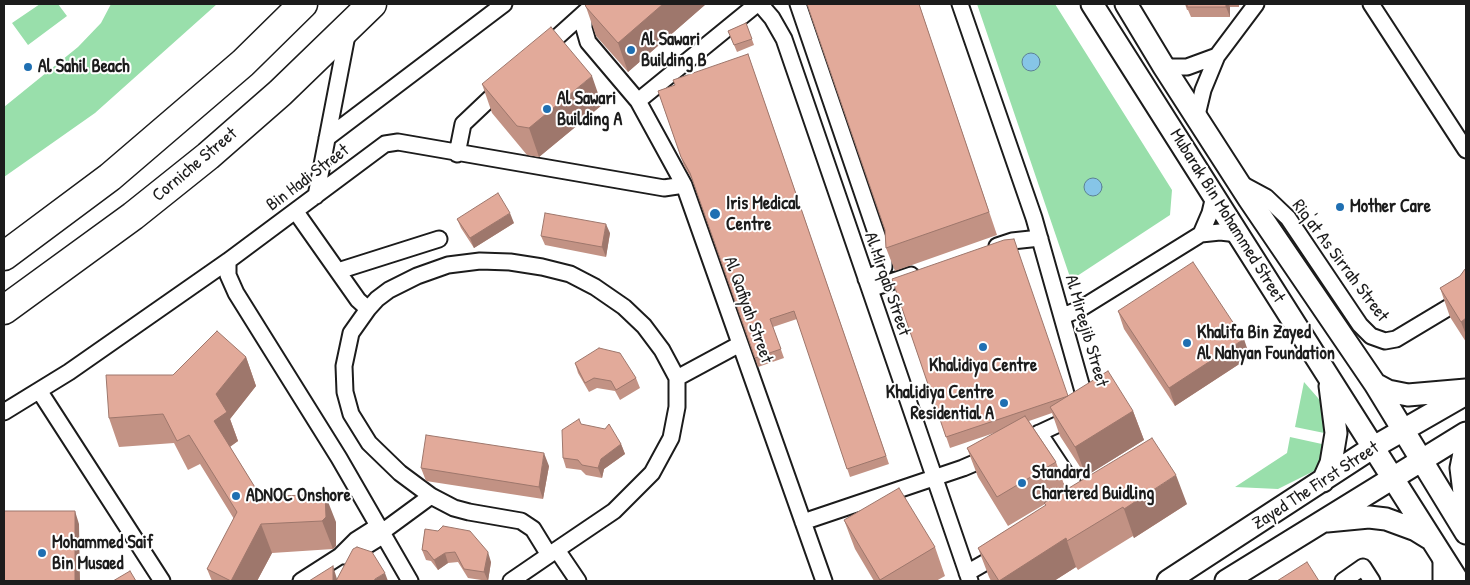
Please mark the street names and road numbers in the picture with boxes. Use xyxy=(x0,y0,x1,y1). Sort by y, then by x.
street label: Corniche Street xyxy=(148,123,242,207)
street label: Mubarak Bin Mohammed Street xyxy=(1165,125,1289,307)
street label: Bin Hadi Street xyxy=(262,140,354,216)
street label: Riq'at As Sirrah Street xyxy=(1287,196,1393,326)
street label: Al Mirqab Street xyxy=(859,229,915,339)
street label: Al Qafiyah Street xyxy=(719,254,777,366)
street label: Al Mireejib Street xyxy=(1060,273,1112,389)
street label: Zayed The First Street xyxy=(1249,437,1383,535)

